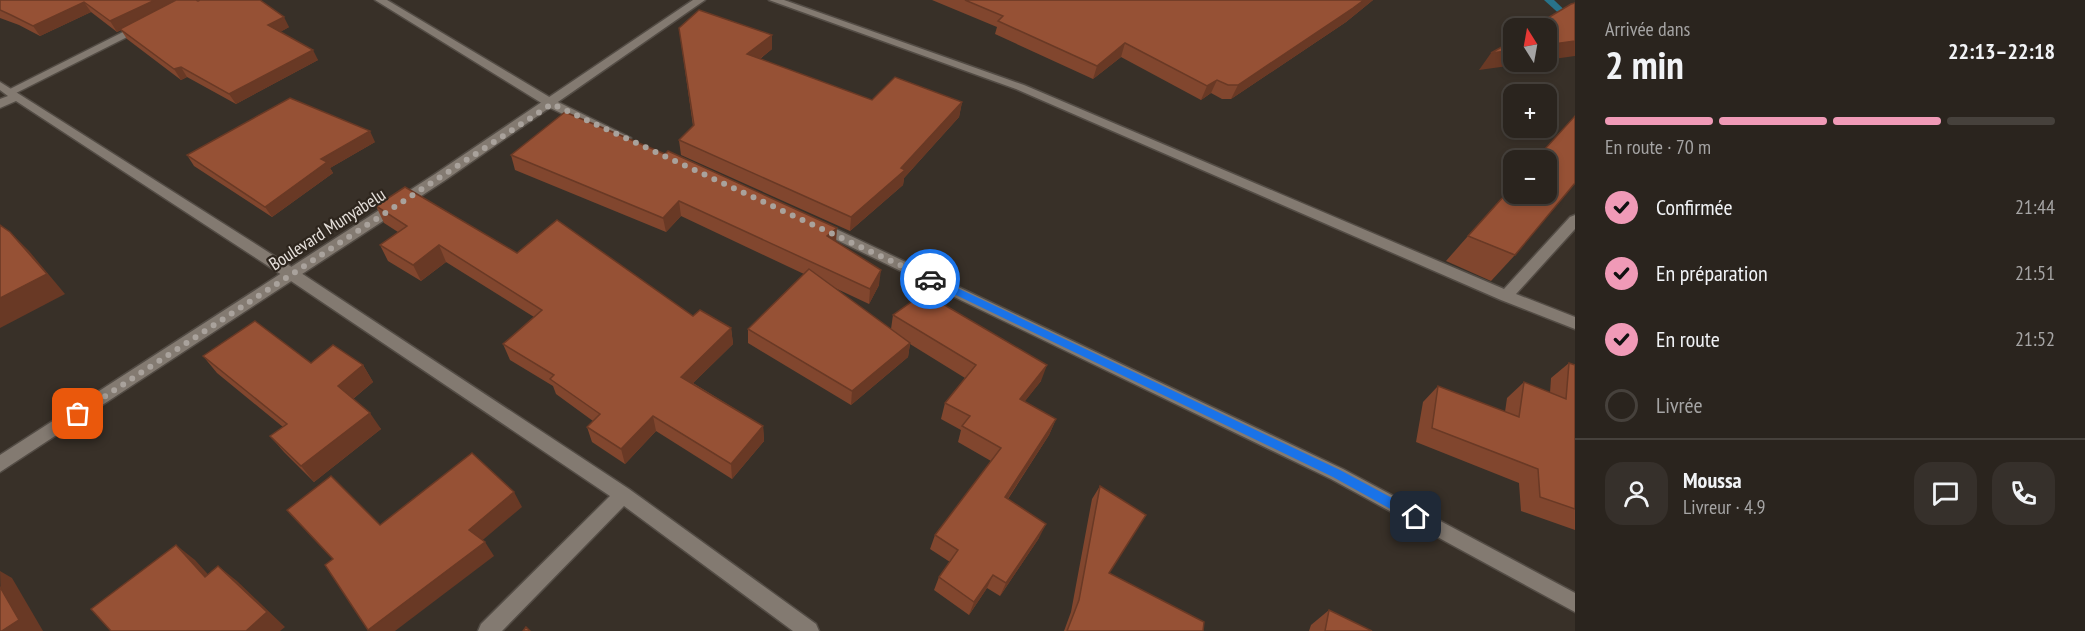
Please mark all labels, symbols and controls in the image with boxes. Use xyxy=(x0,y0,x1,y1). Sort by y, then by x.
text: Arrivée dans xyxy=(1605,16,1690,42)
north arrow xyxy=(1503,18,1557,72)
map controls xyxy=(1503,18,1557,204)
text: 22:13–22:18 xyxy=(1948,37,2055,65)
text: 2 min xyxy=(1605,39,1684,90)
button: + xyxy=(1503,84,1557,138)
text: En route · 70 m xyxy=(1605,134,1711,160)
button: − xyxy=(1503,150,1557,204)
street label: Boulevard Munyabelu xyxy=(264,183,390,275)
icon: check xyxy=(1605,191,1638,224)
text: Confirmée xyxy=(1656,193,1733,221)
text: 21:44 xyxy=(2015,194,2055,220)
courier xyxy=(900,249,960,309)
icon: check xyxy=(1605,257,1638,290)
text: En préparation xyxy=(1656,259,1768,287)
text: 21:51 xyxy=(2015,260,2055,286)
icon: car xyxy=(914,263,947,296)
icon: check xyxy=(1605,323,1638,356)
text: En route xyxy=(1656,325,1720,353)
text: 21:52 xyxy=(2015,326,2055,352)
pin xyxy=(52,388,103,439)
text: Livrée xyxy=(1656,391,1702,419)
icon: bag xyxy=(61,397,94,430)
button: person xyxy=(1605,462,1668,525)
button: chat xyxy=(1914,462,1977,525)
button: phone xyxy=(1992,462,2055,525)
text: Moussa xyxy=(1683,466,1742,494)
pin xyxy=(1390,491,1441,542)
text: Livreur · 4.9 xyxy=(1683,494,1766,520)
icon: home xyxy=(1399,500,1432,533)

